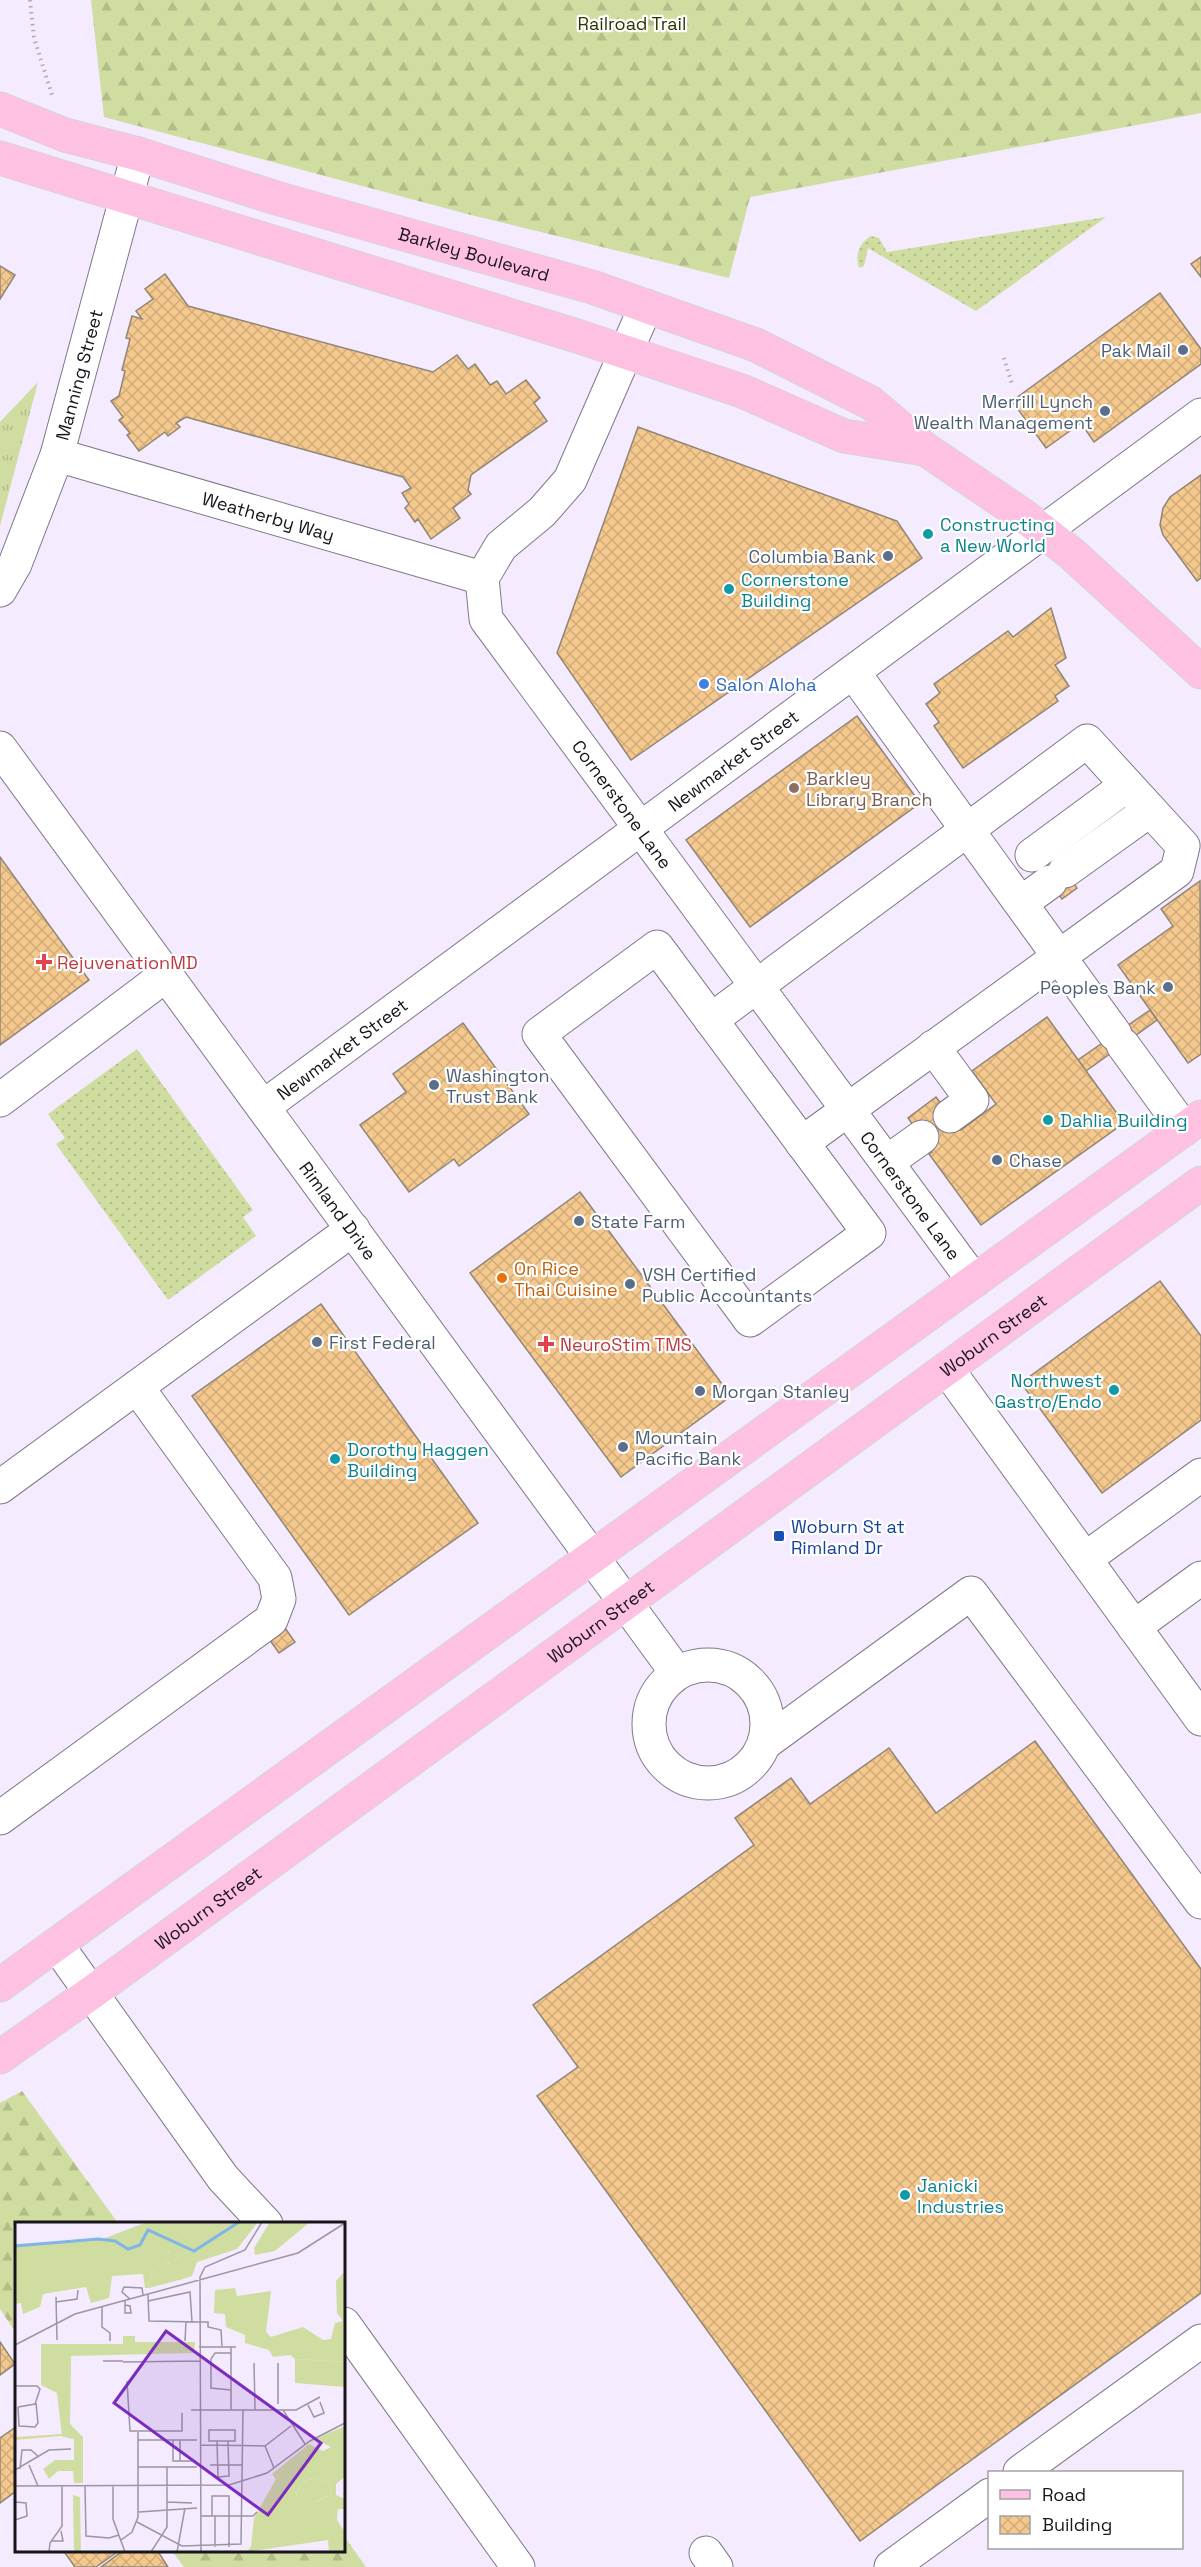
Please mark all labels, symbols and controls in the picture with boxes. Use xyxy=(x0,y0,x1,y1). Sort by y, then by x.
park label: Railroad Trail xyxy=(578,12,686,35)
street label: Barkley Boulevard xyxy=(396,222,552,286)
street label: Manning Street xyxy=(50,307,107,443)
place label: Pak Mail xyxy=(1101,339,1171,362)
marker: Pak Mail xyxy=(1176,343,1190,357)
place label: Merrill Lynch Wealth Management xyxy=(914,390,1093,434)
marker: Merrill Lynch Wealth Management xyxy=(1098,404,1112,418)
street label: Weatherby Way xyxy=(200,486,337,546)
place label: Constructing a New World xyxy=(940,513,1055,557)
marker: Constructing a New World xyxy=(921,527,935,541)
place label: Columbia Bank xyxy=(748,545,876,568)
marker: Columbia Bank xyxy=(881,549,895,563)
place label: Cornerstone Building xyxy=(741,568,849,612)
marker: Cornerstone Building xyxy=(722,582,736,596)
place label: Salon Aloha xyxy=(716,673,817,696)
marker: Salon Aloha xyxy=(697,677,711,691)
street label: Newmarket Street xyxy=(663,704,803,816)
street label: Cornerstone Lane xyxy=(567,735,678,873)
place label: Barkley Library Branch xyxy=(806,767,933,811)
marker: Barkley Library Branch xyxy=(787,781,801,795)
place label: RejuvenationMD xyxy=(57,951,198,974)
marker: RejuvenationMD xyxy=(35,953,53,971)
place label: Peoples Bank xyxy=(1040,976,1156,999)
marker: Peoples Bank xyxy=(1161,980,1175,994)
street label: Newmarket Street xyxy=(272,993,412,1105)
place label: Washington Trust Bank xyxy=(446,1064,549,1108)
marker: Washington Trust Bank xyxy=(427,1078,441,1092)
place label: Dahlia Building xyxy=(1060,1109,1187,1132)
marker: Dahlia Building xyxy=(1041,1113,1055,1127)
street label: Cornerstone Lane xyxy=(856,1126,966,1264)
place label: Chase xyxy=(1009,1149,1062,1172)
marker: Chase xyxy=(990,1153,1004,1167)
street label: Rimland Drive xyxy=(295,1157,382,1264)
place label: State Farm xyxy=(591,1210,685,1233)
marker: State Farm xyxy=(572,1214,586,1228)
place label: On Rice Thai Cuisine xyxy=(514,1257,618,1301)
place label: VSH Certified Public Accountants xyxy=(642,1263,812,1307)
marker: On Rice Thai Cuisine xyxy=(495,1271,509,1285)
marker: VSH Certified Public Accountants xyxy=(623,1277,637,1291)
street label: Woburn Street xyxy=(935,1288,1051,1381)
place label: First Federal xyxy=(329,1331,436,1354)
place label: NeuroStim TMS xyxy=(560,1333,692,1356)
marker: First Federal xyxy=(310,1335,324,1349)
marker: NeuroStim TMS xyxy=(537,1335,555,1353)
place label: Northwest Gastro/Endo xyxy=(994,1369,1102,1413)
place label: Morgan Stanley xyxy=(712,1380,849,1403)
marker: Northwest Gastro/Endo xyxy=(1107,1383,1121,1397)
marker: Morgan Stanley xyxy=(693,1384,707,1398)
place label: Mountain Pacific Bank xyxy=(635,1426,741,1470)
place label: Dorothy Haggen Building xyxy=(347,1438,489,1482)
marker: Mountain Pacific Bank xyxy=(616,1440,630,1454)
marker: Dorothy Haggen Building xyxy=(328,1452,342,1466)
place label: Woburn St at Rimland Dr xyxy=(791,1515,905,1559)
marker: Woburn St at Rimland Dr xyxy=(772,1529,786,1543)
street label: Woburn Street xyxy=(543,1575,658,1668)
street label: Woburn Street xyxy=(150,1861,266,1954)
place label: Janicki Industries xyxy=(917,2174,1004,2218)
marker: Janicki Industries xyxy=(898,2188,912,2202)
inset map xyxy=(15,2222,345,2552)
legend xyxy=(988,2471,1183,2549)
text: Road xyxy=(1042,2483,1086,2506)
text: Building xyxy=(1042,2513,1112,2536)

